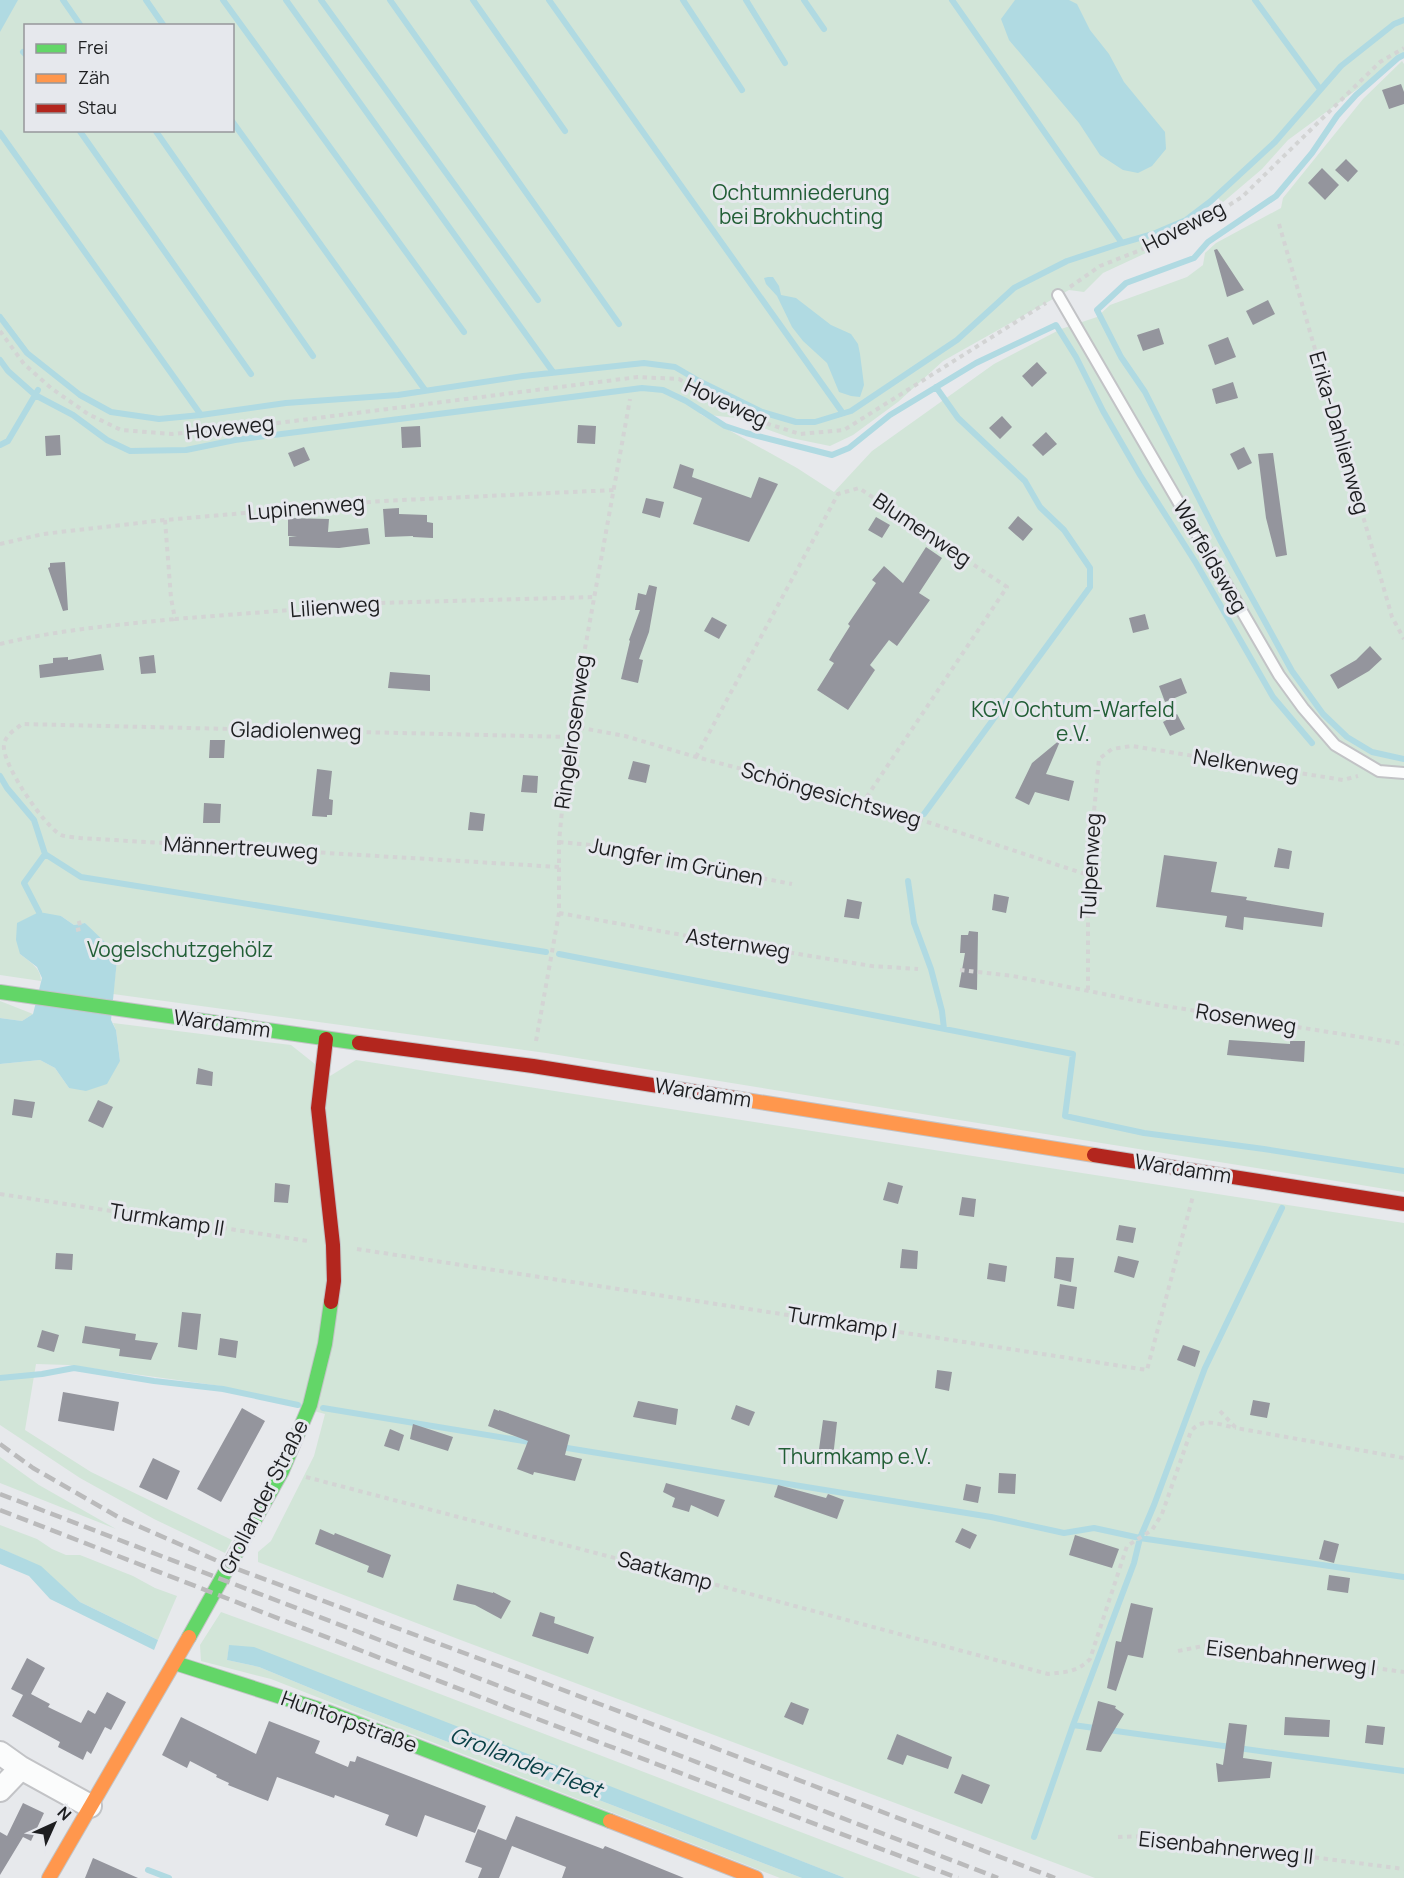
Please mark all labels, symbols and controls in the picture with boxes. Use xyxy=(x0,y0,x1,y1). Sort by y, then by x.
legend xyxy=(24,24,234,132)
text: Frei xyxy=(78,35,108,59)
text: Zäh xyxy=(78,65,110,89)
text: Stau xyxy=(78,95,117,119)
park label: Ochtumniederung bei Brokhuchting xyxy=(712,178,890,230)
street label: Hoveweg xyxy=(1138,193,1230,259)
street label: Erika-Dahlienweg xyxy=(1303,348,1377,517)
street label: Hoveweg xyxy=(680,371,773,434)
street label: Hoveweg xyxy=(184,408,276,446)
street label: Blumenweg xyxy=(868,486,977,572)
street label: Lupinenweg xyxy=(246,488,366,526)
street label: Warfeldsweg xyxy=(1167,495,1254,618)
street label: Lilienweg xyxy=(289,589,381,623)
street label: Ringelrosenweg xyxy=(547,653,597,811)
park label: KGV Ochtum-Warfeld e.V. xyxy=(971,695,1175,747)
street label: Gladiolenweg xyxy=(230,715,362,745)
street label: Nelkenweg xyxy=(1191,742,1301,786)
street label: Schöngesichtsweg xyxy=(738,755,925,833)
street label: Tulpenweg xyxy=(1073,812,1107,920)
street label: Männertreuweg xyxy=(163,829,319,865)
street label: Jungfer im Grünen xyxy=(587,830,766,892)
street label: Asternweg xyxy=(684,921,792,965)
park label: Vogelschutzgehölz xyxy=(87,935,273,963)
street label: Rosenweg xyxy=(1194,996,1298,1040)
street label: Wardamm xyxy=(172,1002,272,1044)
street label: Wardamm xyxy=(653,1071,753,1113)
street label: Wardamm xyxy=(1133,1147,1233,1189)
street label: Turmkamp II xyxy=(108,1196,226,1242)
street label: Turmkamp I xyxy=(785,1300,899,1345)
street label: Grollander Straße xyxy=(212,1414,314,1579)
park label: Thurmkamp e.V. xyxy=(778,1442,932,1470)
street label: Saatkamp xyxy=(615,1544,716,1596)
street label: Eisenbahnerweg I xyxy=(1205,1633,1378,1681)
street label: Huntorpstraße xyxy=(277,1683,421,1759)
water label: Grollander Fleet xyxy=(446,1719,608,1806)
north arrow xyxy=(24,1794,84,1854)
text: N xyxy=(53,1802,76,1825)
street label: Eisenbahnerweg II xyxy=(1137,1824,1315,1870)

